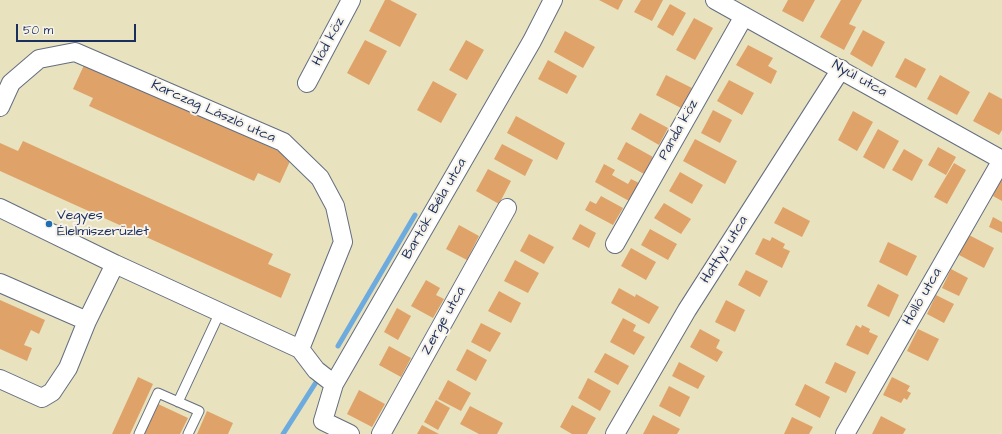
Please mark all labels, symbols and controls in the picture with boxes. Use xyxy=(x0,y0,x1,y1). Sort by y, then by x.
street label: Hód köz xyxy=(309,15,349,69)
scale bar xyxy=(18,16,138,42)
text: 50 m xyxy=(23,22,53,39)
street label: Nyúl utca xyxy=(829,57,889,101)
street label: Karczag László utca xyxy=(148,77,278,147)
street label: Panda köz xyxy=(656,97,702,163)
street label: Bartók Béla utca xyxy=(399,156,471,262)
place label: Vegyes Élelmiszerüzlet xyxy=(57,208,149,240)
street label: Hattyú utca xyxy=(698,213,752,287)
marker: Vegyes Élelmiszerüzlet xyxy=(44,219,54,229)
street label: Holló utca xyxy=(900,266,946,328)
street label: Zerge utca xyxy=(418,284,470,358)

